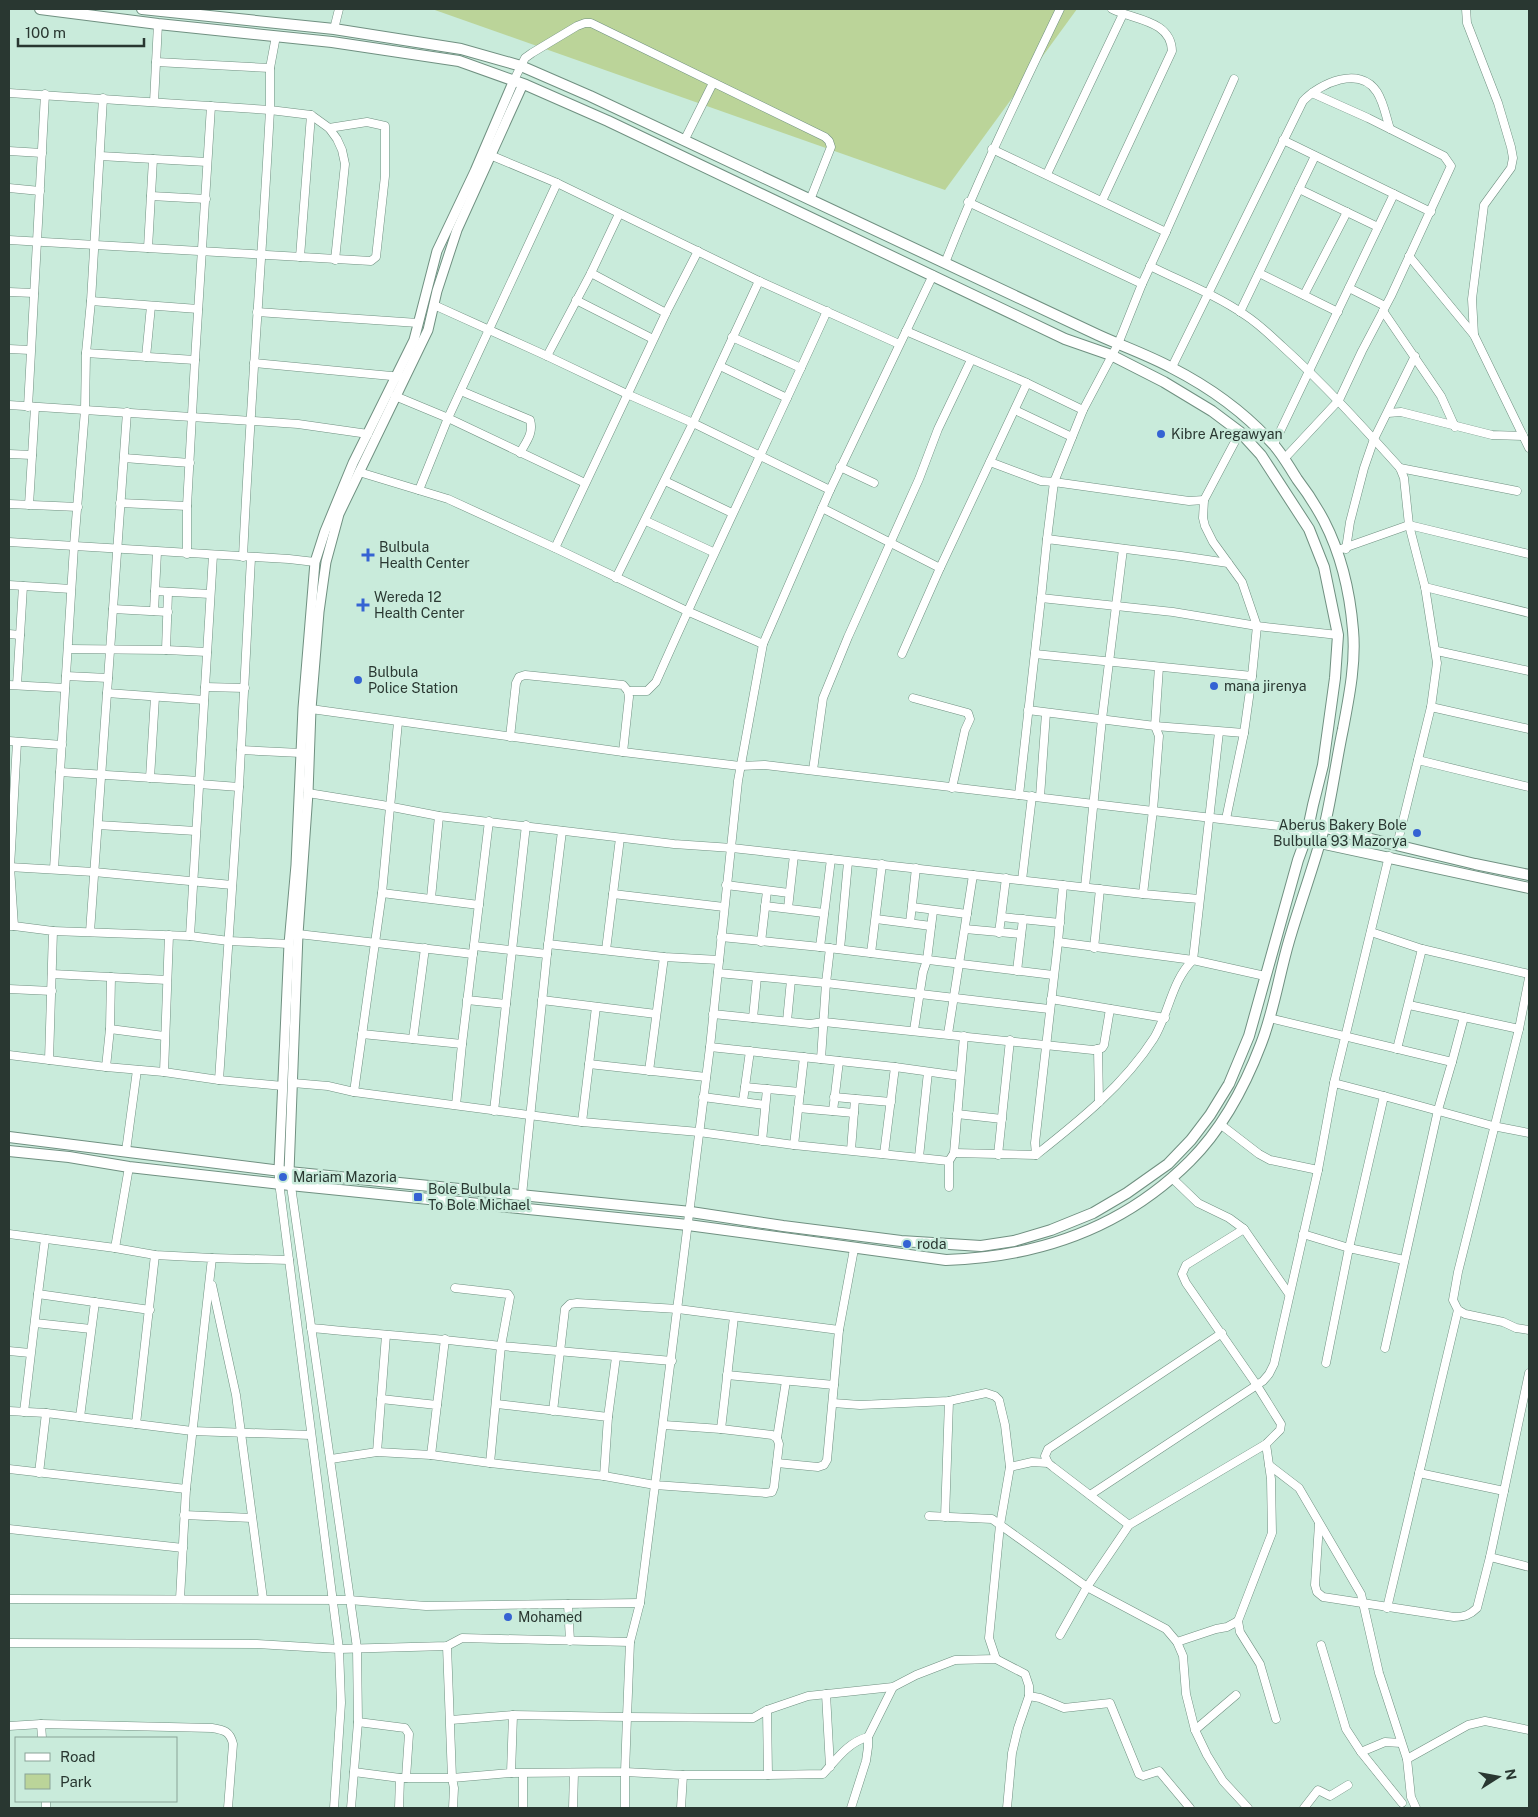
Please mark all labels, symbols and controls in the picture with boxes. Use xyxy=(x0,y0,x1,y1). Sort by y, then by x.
scale bar xyxy=(18,15,144,47)
text: 100 m xyxy=(25,24,66,41)
place label: Kibre Aregawyan xyxy=(1171,426,1282,442)
marker: Kibre Aregawyan xyxy=(1155,428,1167,440)
place label: Bulbula Health Center xyxy=(379,539,470,571)
marker: Bulbula Health Center xyxy=(361,548,375,562)
place label: Wereda 12 Health Center xyxy=(374,589,465,621)
marker: Wereda 12 Health Center xyxy=(356,598,370,612)
place label: Bulbula Police Station xyxy=(368,664,458,696)
marker: Bulbula Police Station xyxy=(352,674,364,686)
place label: mana jirenya xyxy=(1224,678,1307,694)
marker: mana jirenya xyxy=(1208,680,1220,692)
place label: Aberus Bakery Bole Bulbulla 93 Mazorya xyxy=(1273,817,1407,849)
marker: Aberus Bakery Bole Bulbulla 93 Mazorya xyxy=(1411,827,1423,839)
place label: Mariam Mazoria xyxy=(293,1169,397,1185)
marker: Mariam Mazoria xyxy=(277,1171,289,1183)
place label: Bole Bulbula To Bole Michael xyxy=(428,1181,530,1213)
marker: Bole Bulbula To Bole Michael xyxy=(412,1191,424,1203)
place label: roda xyxy=(917,1236,946,1252)
marker: roda xyxy=(901,1238,913,1250)
place label: Mohamed xyxy=(518,1609,582,1625)
marker: Mohamed xyxy=(502,1611,514,1623)
legend xyxy=(15,1737,178,1802)
text: Road xyxy=(60,1748,96,1765)
north arrow xyxy=(1473,1752,1523,1802)
text: N xyxy=(1502,1768,1520,1781)
text: Park xyxy=(60,1773,92,1790)

